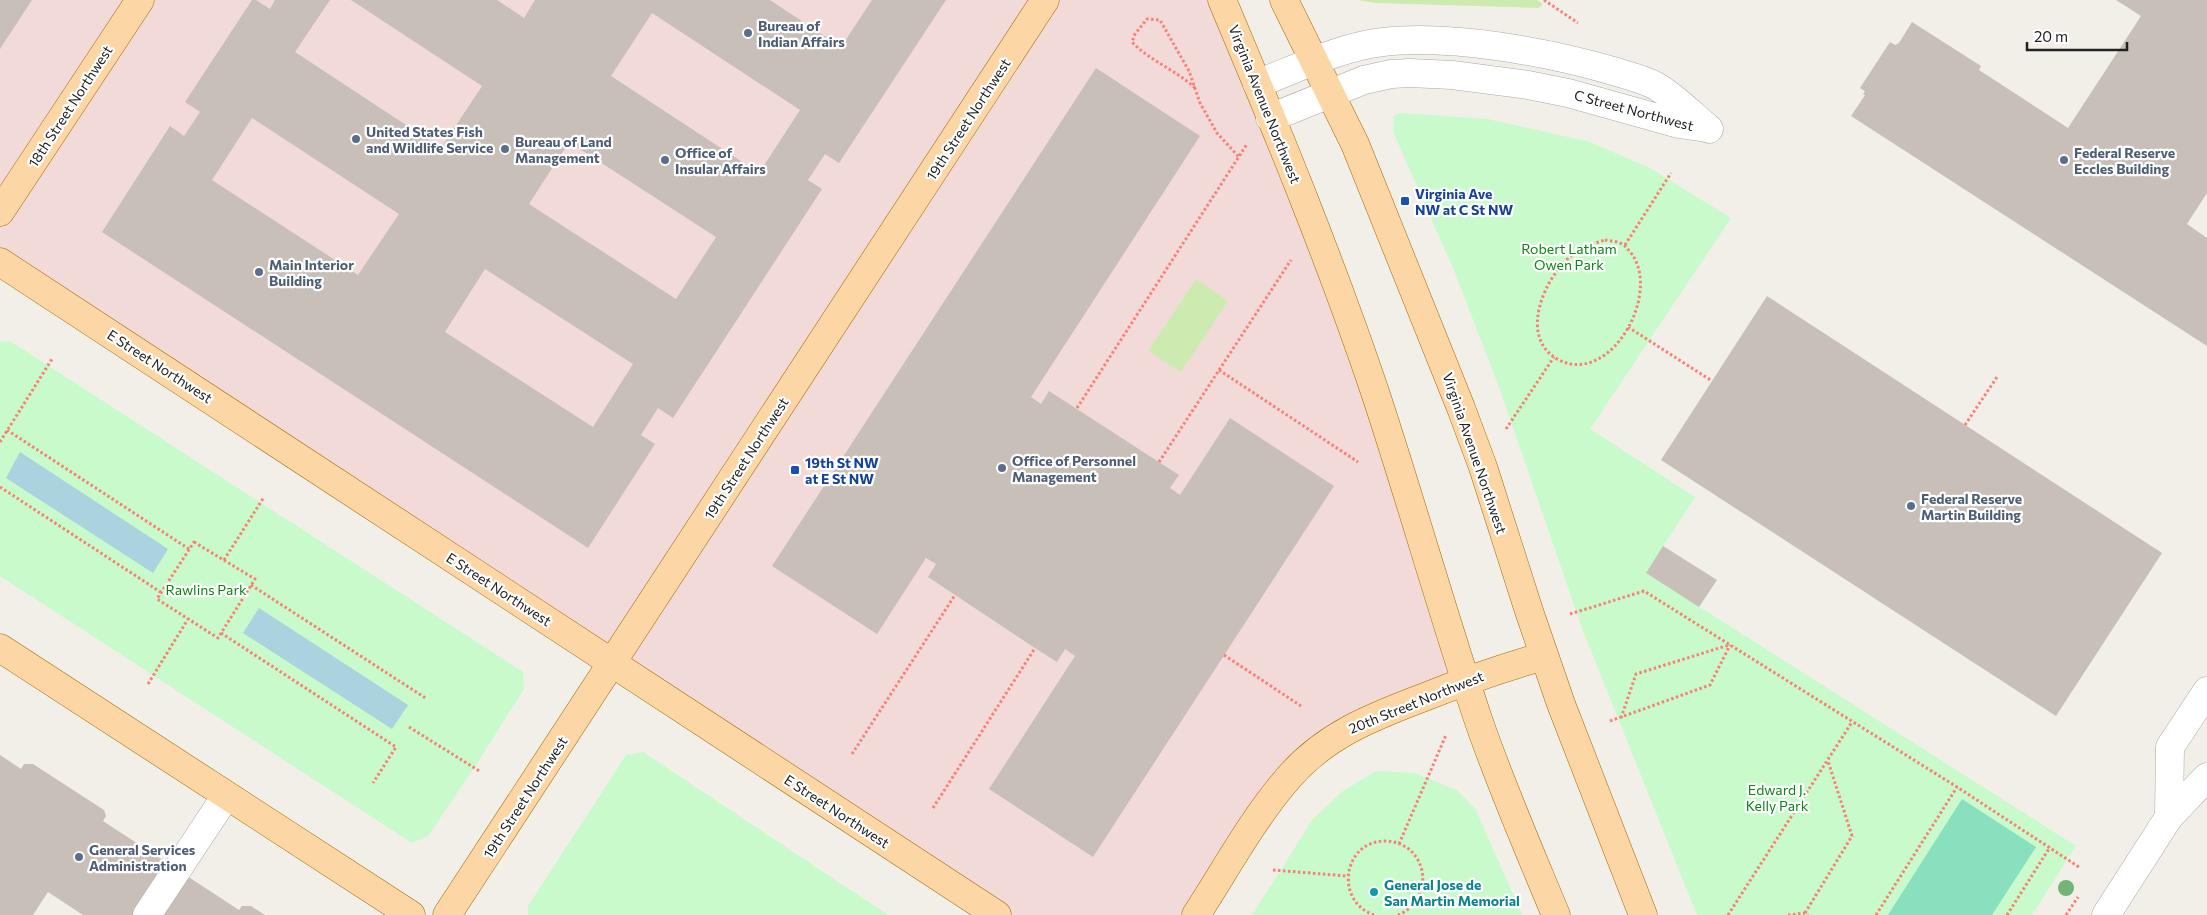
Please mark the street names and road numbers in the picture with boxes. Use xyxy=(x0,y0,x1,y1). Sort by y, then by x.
street label: Virginia Avenue Northwest xyxy=(1225,22,1305,186)
street label: 18th Street Northwest xyxy=(24,42,116,170)
street label: 19th Street Northwest xyxy=(922,55,1014,183)
street label: C Street Northwest xyxy=(1572,86,1696,134)
street label: E Street Northwest xyxy=(104,326,216,406)
street label: Virginia Avenue Northwest xyxy=(1439,370,1511,536)
street label: 19th Street Northwest xyxy=(700,394,792,522)
street label: E Street Northwest xyxy=(443,549,555,629)
street label: 20th Street Northwest xyxy=(1346,667,1486,737)
street label: 19th Street Northwest xyxy=(479,733,571,861)
street label: E Street Northwest xyxy=(781,771,893,851)

